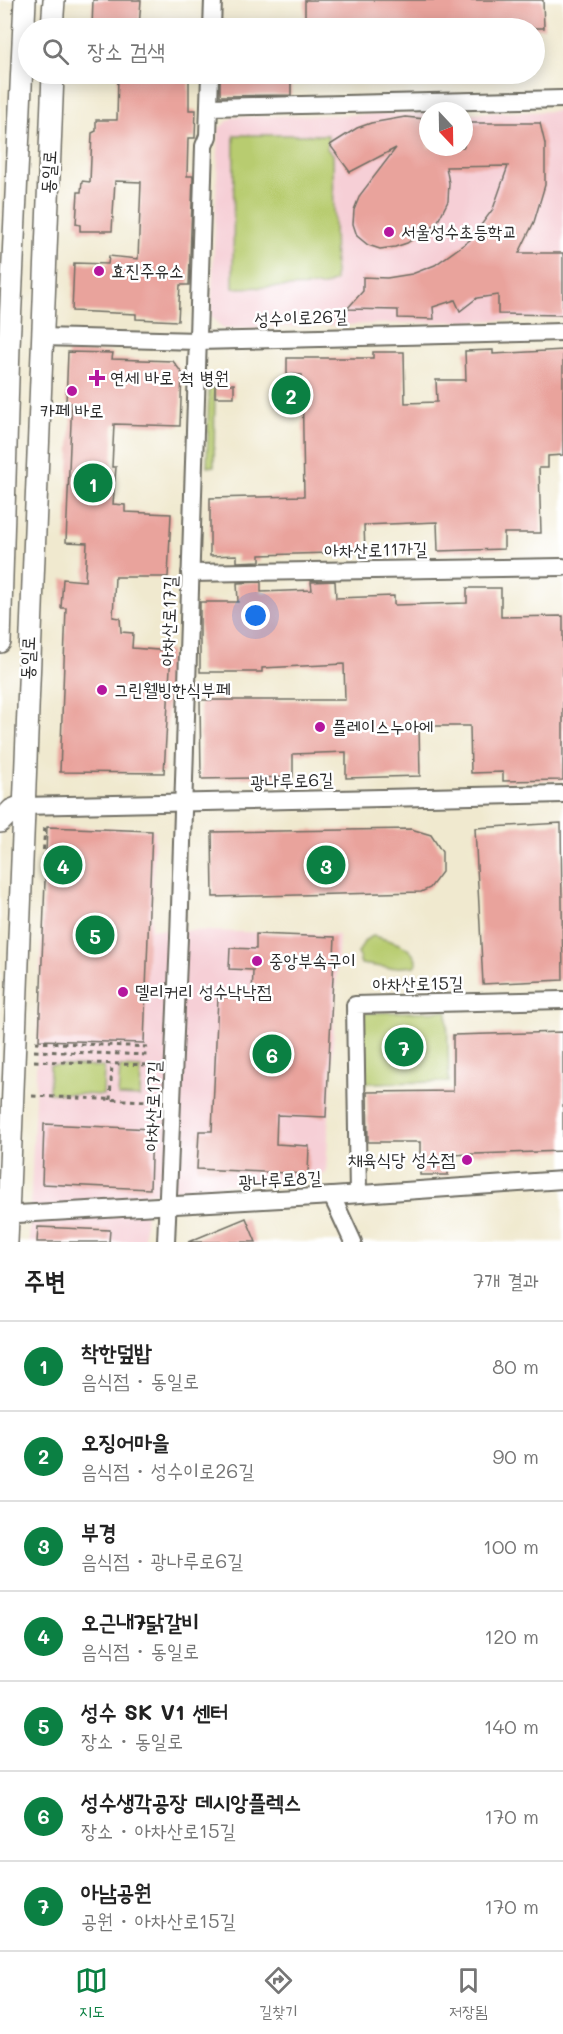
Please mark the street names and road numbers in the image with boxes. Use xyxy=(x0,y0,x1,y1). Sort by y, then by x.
street label: 동일로 xyxy=(35,150,61,194)
street label: 성수이로26길 xyxy=(254,303,349,331)
street label: 아차산로11가길 xyxy=(324,536,428,562)
street label: 아차산로17길 xyxy=(154,575,182,667)
street label: 동일로 xyxy=(14,636,40,680)
street label: 광나루로6길 xyxy=(250,767,335,793)
street label: 아차산로15길 xyxy=(372,970,464,996)
street label: 아차산로17길 xyxy=(138,1060,166,1152)
street label: 광나루로8길 xyxy=(238,1165,323,1193)

